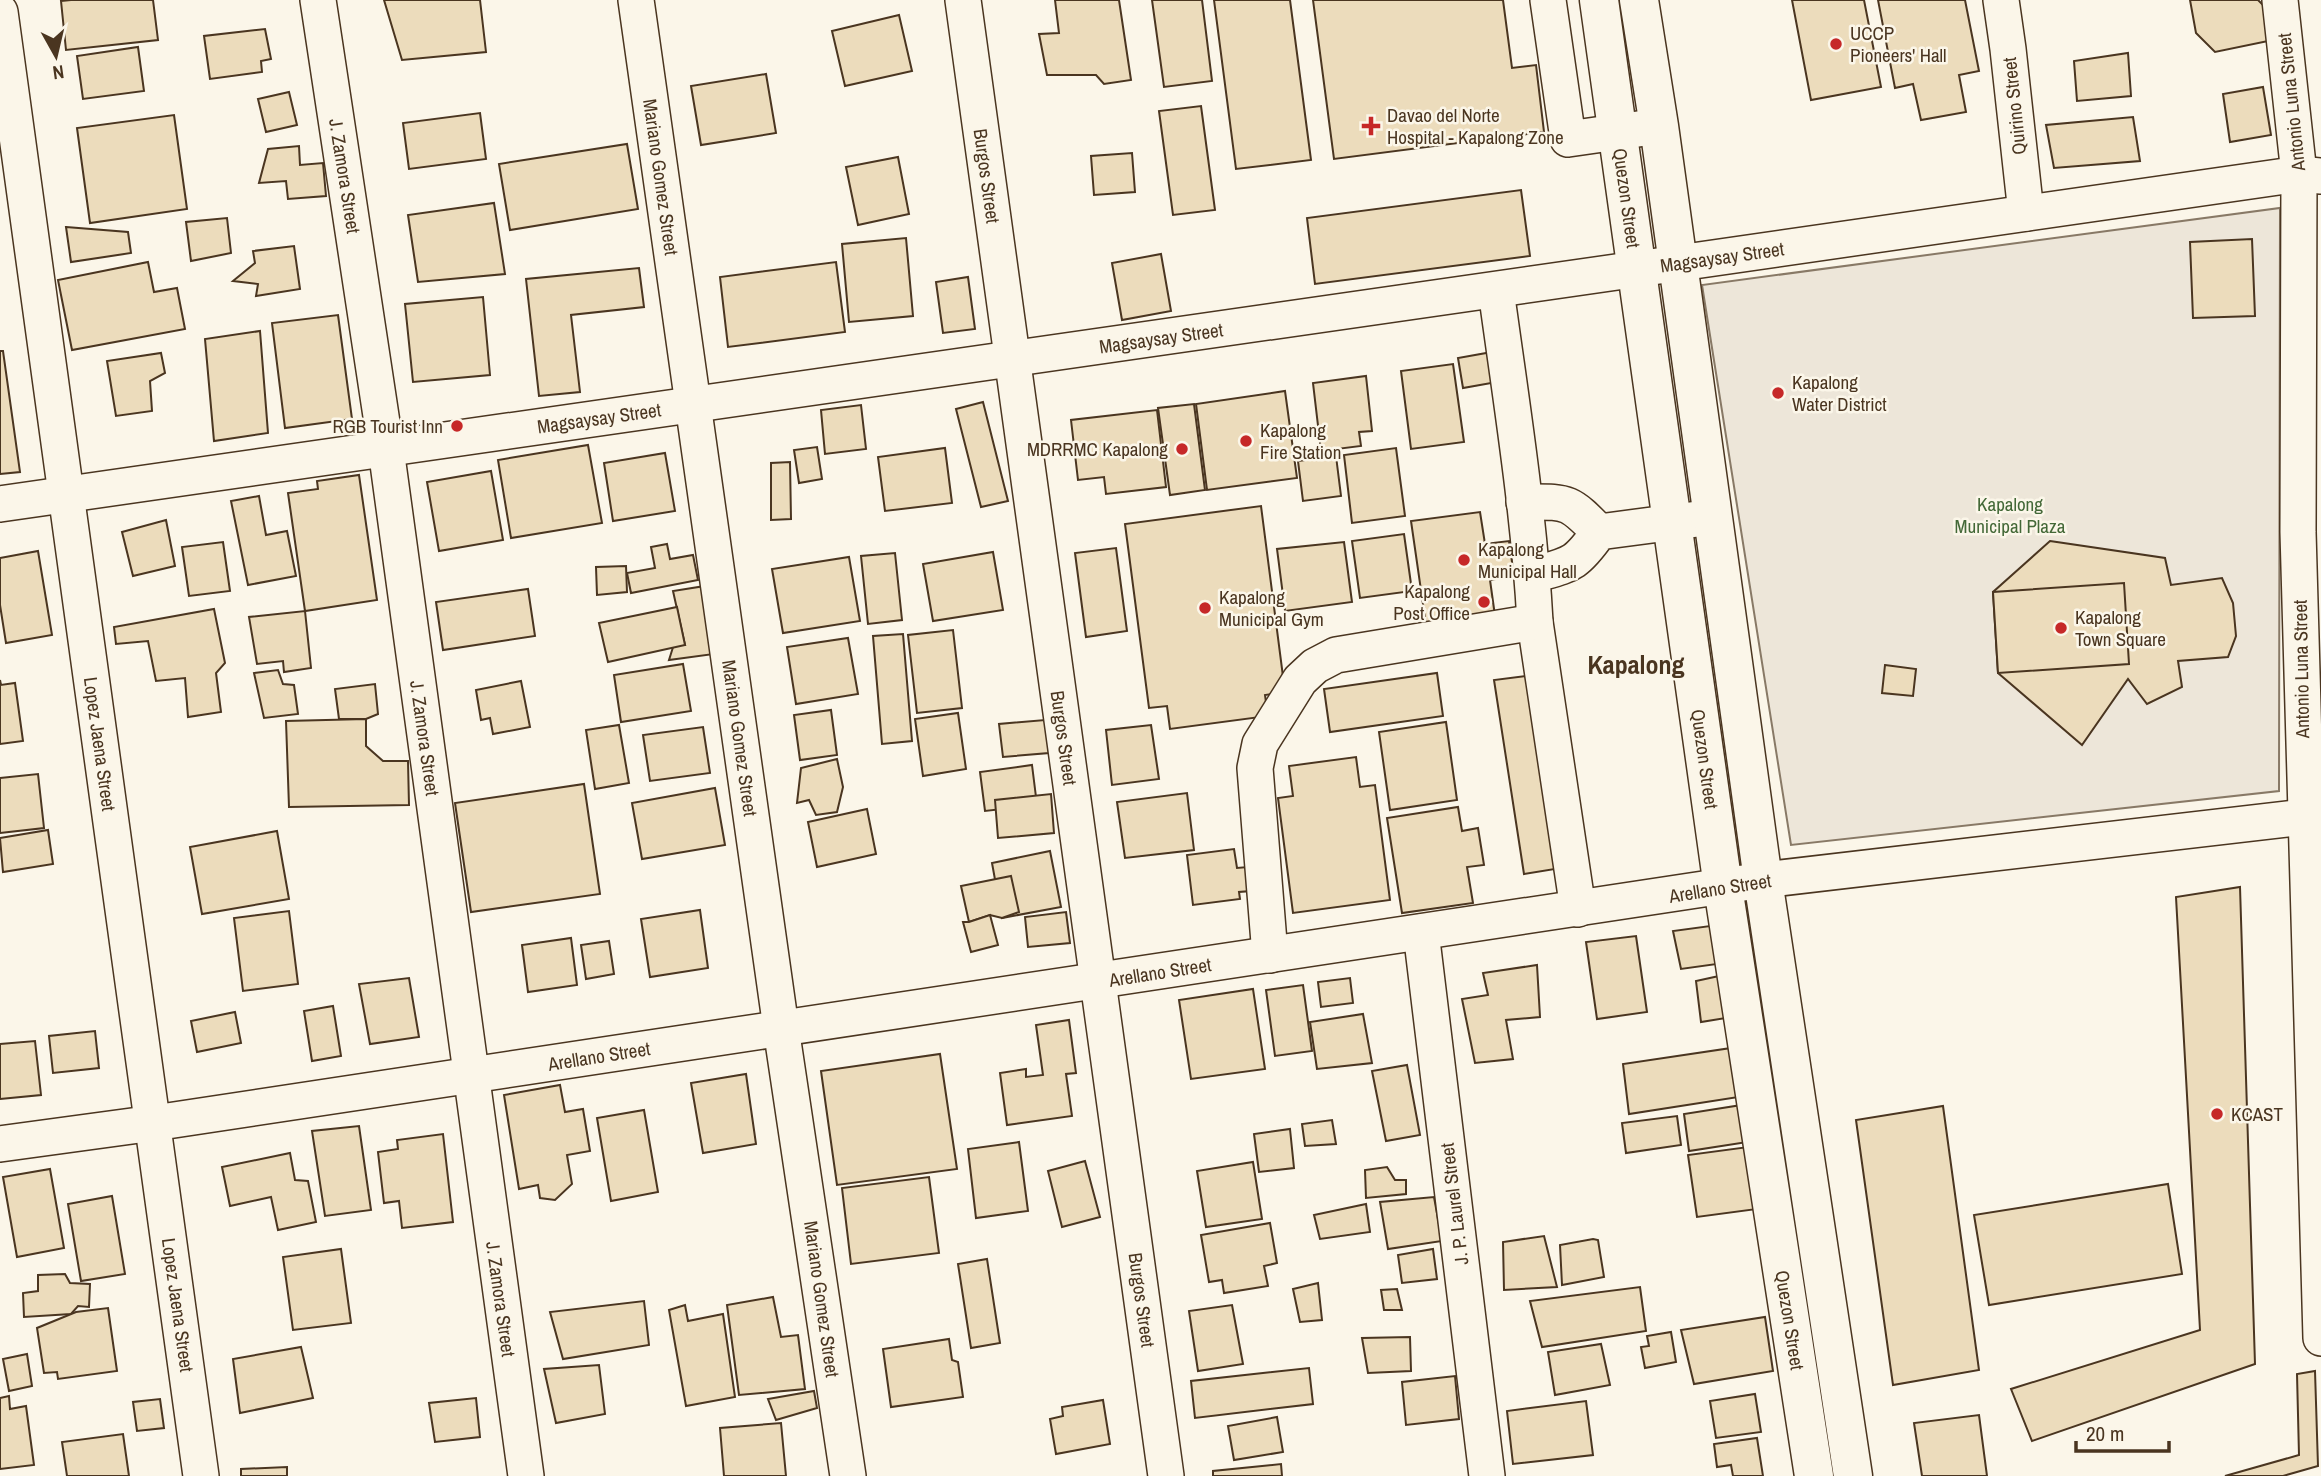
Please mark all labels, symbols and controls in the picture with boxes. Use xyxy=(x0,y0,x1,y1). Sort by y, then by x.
place label: UCCP Pioneers' Hall xyxy=(1850,20,1947,68)
north arrow xyxy=(21,21,91,91)
street label: Antonio Luna Street xyxy=(2271,31,2311,173)
marker: UCCP Pioneers' Hall xyxy=(1828,36,1844,52)
street label: Quirino Street xyxy=(1996,55,2032,156)
text: N xyxy=(51,59,66,86)
street label: Mariano Gomez Street xyxy=(637,97,685,258)
place label: Davao del Norte Hospital - Kapalong Zone xyxy=(1387,102,1564,150)
marker: Davao del Norte Hospital - Kapalong Zone xyxy=(1361,116,1381,136)
street label: J. Zamora Street xyxy=(323,117,367,236)
street label: Burgos Street xyxy=(967,127,1007,226)
street label: Quezon Street xyxy=(1607,146,1647,250)
street label: Magsaysay Street xyxy=(1658,235,1786,279)
street label: Magsaysay Street xyxy=(1097,316,1225,360)
place label: Kapalong Water District xyxy=(1792,369,1887,417)
marker: Kapalong Water District xyxy=(1770,385,1786,401)
street label: Magsaysay Street xyxy=(535,396,663,440)
place label: RGB Tourist Inn xyxy=(332,413,443,439)
place label: Kapalong Fire Station xyxy=(1260,417,1341,465)
marker: RGB Tourist Inn xyxy=(449,418,465,434)
marker: Kapalong Fire Station xyxy=(1238,433,1254,449)
place label: MDRRMC Kapalong xyxy=(1027,436,1168,462)
marker: MDRRMC Kapalong xyxy=(1174,441,1190,457)
park label: Kapalong Municipal Plaza xyxy=(1955,491,2066,539)
place label: Kapalong Municipal Hall xyxy=(1478,536,1577,584)
marker: Kapalong Municipal Hall xyxy=(1456,552,1472,568)
place label: Kapalong Post Office xyxy=(1393,578,1470,626)
place label: Kapalong Municipal Gym xyxy=(1219,584,1324,632)
marker: Kapalong Post Office xyxy=(1476,594,1492,610)
street label: Antonio Luna Street xyxy=(2287,599,2315,740)
marker: Kapalong Municipal Gym xyxy=(1197,600,1213,616)
place label: Kapalong Town Square xyxy=(2075,604,2166,652)
marker: Kapalong Town Square xyxy=(2053,620,2069,636)
district label: Kapalong xyxy=(1587,647,1685,682)
street label: Mariano Gomez Street xyxy=(716,658,764,819)
street label: Lopez Jaena Street xyxy=(78,675,122,813)
street label: J. Zamora Street xyxy=(404,679,446,798)
street label: Burgos Street xyxy=(1044,689,1084,788)
street label: Quezon Street xyxy=(1685,707,1725,811)
street label: Arellano Street xyxy=(1666,867,1774,909)
street label: Arellano Street xyxy=(1106,951,1214,993)
street label: Arellano Street xyxy=(545,1035,653,1077)
place label: KCAST xyxy=(2231,1101,2283,1127)
marker: KCAST xyxy=(2209,1106,2225,1122)
street label: J. P. Laurel Street xyxy=(1434,1141,1474,1266)
street label: Mariano Gomez Street xyxy=(798,1219,846,1380)
street label: Lopez Jaena Street xyxy=(156,1236,200,1374)
street label: J. Zamora Street xyxy=(480,1240,522,1359)
street label: Burgos Street xyxy=(1122,1251,1162,1350)
street label: Quezon Street xyxy=(1769,1268,1811,1372)
scale bar xyxy=(2076,1410,2169,1454)
text: 20 m xyxy=(2086,1419,2124,1448)

